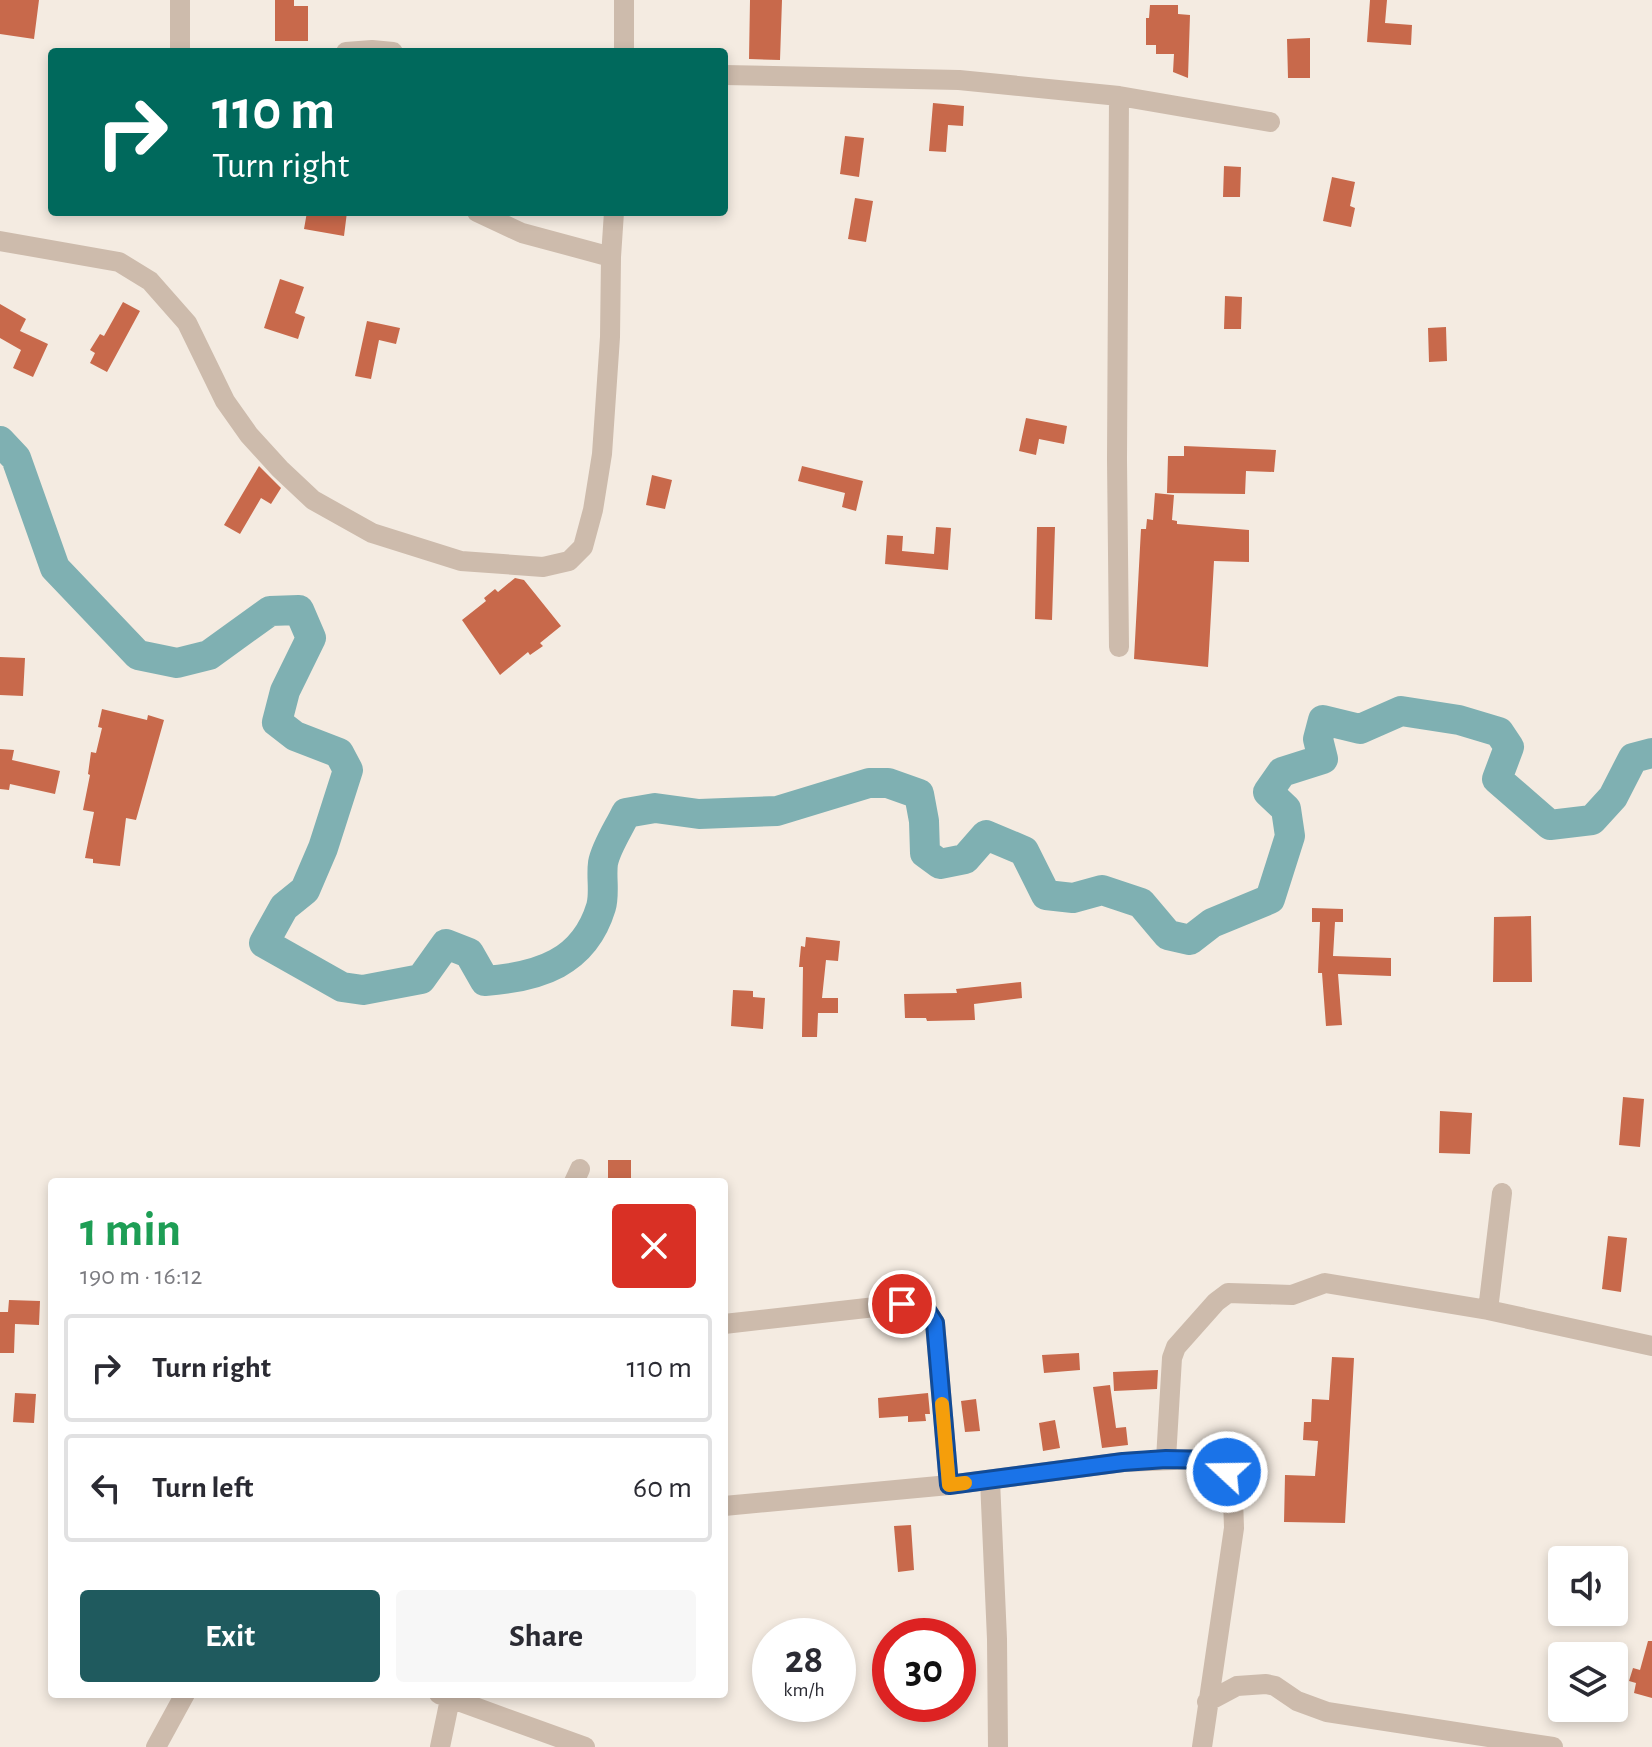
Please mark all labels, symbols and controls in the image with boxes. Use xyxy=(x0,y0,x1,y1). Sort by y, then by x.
icon: right xyxy=(80,80,184,184)
text: 110 m xyxy=(212,83,335,139)
text: Turn right xyxy=(212,148,349,184)
button: close xyxy=(612,1204,696,1288)
text: 1 min xyxy=(80,1207,181,1255)
text: 190 m · 16:12 xyxy=(80,1263,202,1289)
pin xyxy=(868,1270,936,1338)
icon: arrive xyxy=(880,1282,924,1326)
icon: right xyxy=(84,1346,128,1390)
text: Turn right xyxy=(152,1353,271,1383)
text: 110 m xyxy=(627,1353,692,1383)
position arrow xyxy=(1185,1430,1269,1514)
icon: left xyxy=(84,1466,128,1510)
text: Turn left xyxy=(152,1473,253,1503)
text: 60 m xyxy=(633,1473,692,1503)
map controls xyxy=(1548,1546,1628,1722)
button: sound xyxy=(1548,1546,1628,1626)
button: Exit xyxy=(80,1590,380,1682)
button: Share xyxy=(396,1590,696,1682)
speed limit sign: 30 xyxy=(872,1618,976,1722)
text: 28 xyxy=(785,1640,823,1680)
button: layers xyxy=(1548,1642,1628,1722)
text: km/h xyxy=(783,1680,825,1700)

